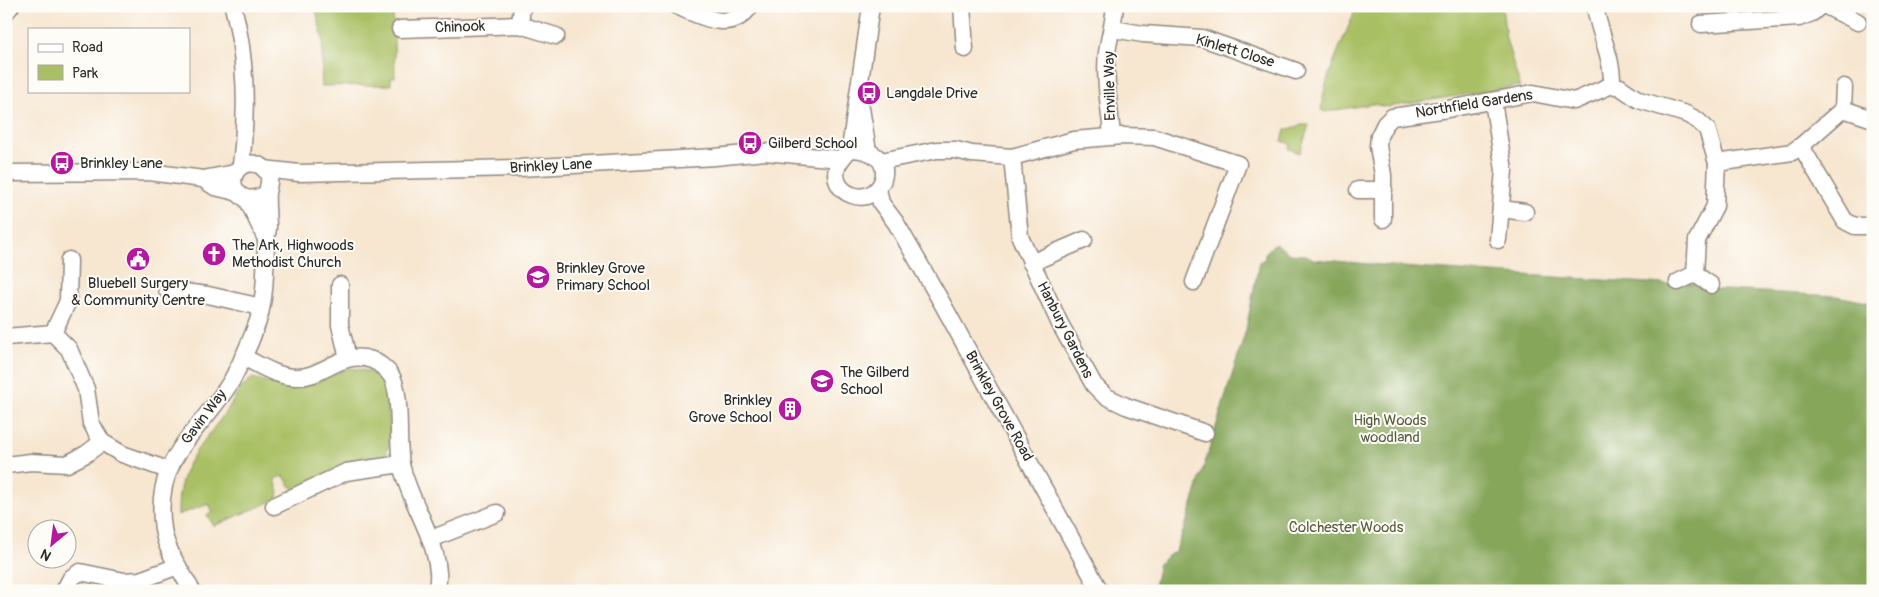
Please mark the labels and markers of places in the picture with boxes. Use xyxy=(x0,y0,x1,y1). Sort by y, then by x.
bus stop icon: Langdale Drive xyxy=(856,80,882,106)
place label: Langdale Drive xyxy=(886,84,978,103)
bus stop icon: Gilberd School xyxy=(737,130,763,156)
place label: Gilberd School xyxy=(768,134,858,153)
bus stop icon: Brinkley Lane xyxy=(49,150,75,176)
place label: Brinkley Lane xyxy=(80,154,163,173)
place label: The Ark, Highwoods Methodist Church xyxy=(232,236,354,272)
church icon: The Ark, Highwoods Methodist Church xyxy=(201,241,227,267)
public building icon: Bluebell Surgery & Community Centre xyxy=(125,246,151,272)
place label: Brinkley Grove Primary School xyxy=(556,259,650,295)
school or university icon: Brinkley Grove Primary School xyxy=(525,264,551,290)
place label: Bluebell Surgery & Community Centre xyxy=(71,274,205,310)
place label: The Gilberd School xyxy=(840,363,909,399)
school or university icon: The Gilberd School xyxy=(809,368,835,394)
place label: Brinkley Grove School xyxy=(688,391,773,427)
building icon: Brinkley Grove School xyxy=(777,396,803,422)

